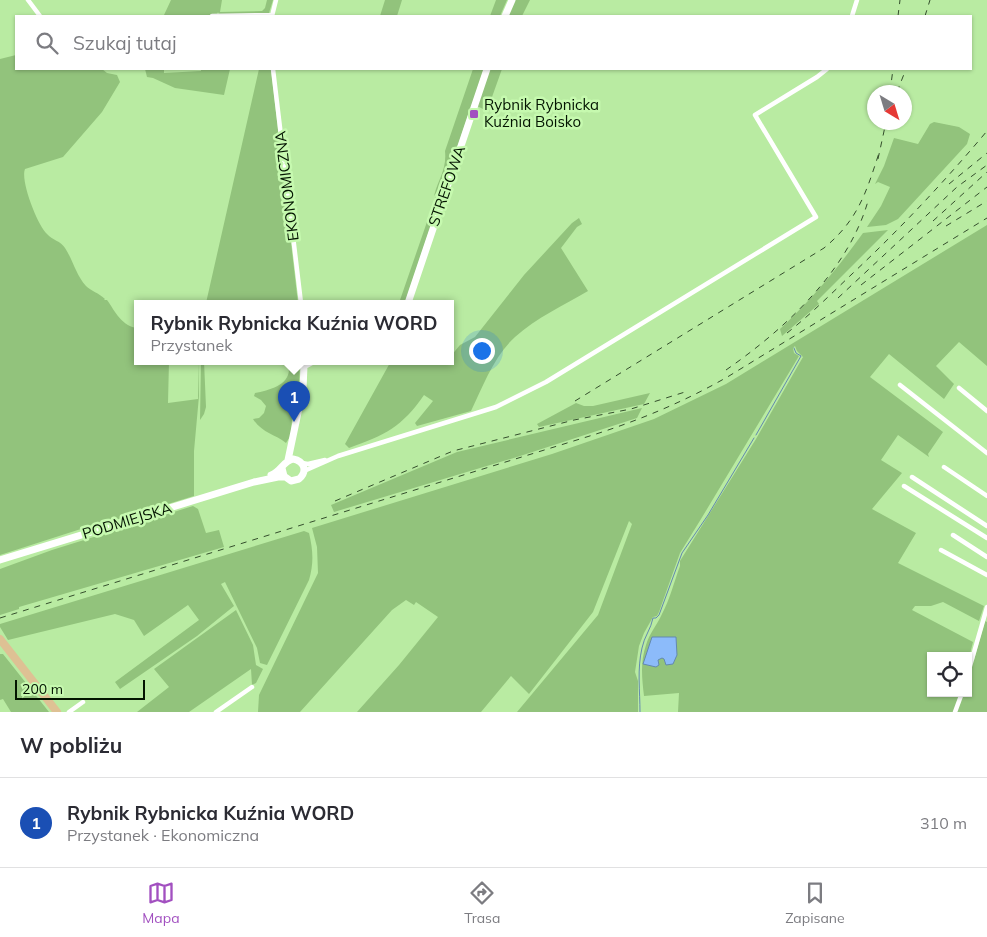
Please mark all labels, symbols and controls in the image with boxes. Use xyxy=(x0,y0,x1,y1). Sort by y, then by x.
search box xyxy=(15,15,972,70)
icon: search xyxy=(33,29,61,57)
text: Szukaj tutaj xyxy=(73,31,176,55)
north arrow xyxy=(867,85,912,130)
place label: Rybnik Rybnicka Kuźnia Boisko xyxy=(484,95,599,131)
marker: Rybnik Rybnicka Kuźnia Boisko xyxy=(468,108,480,120)
street label: EKONOMICZNA xyxy=(270,130,303,242)
street label: STREFOWA xyxy=(424,143,469,229)
popup xyxy=(134,300,454,365)
text: Rybnik Rybnicka Kuźnia WORD xyxy=(150,311,438,335)
text: Przystanek xyxy=(150,335,232,355)
your location xyxy=(469,338,495,364)
pin: 1 xyxy=(278,381,310,422)
street label: PODMIEJSKA xyxy=(80,498,174,543)
map controls xyxy=(927,652,972,697)
button: locate xyxy=(927,652,972,697)
scale bar xyxy=(15,677,145,700)
text: 200 m xyxy=(22,680,63,698)
text: W pobliżu xyxy=(20,732,122,758)
text: Rybnik Rybnicka Kuźnia WORD xyxy=(67,801,354,825)
text: 1 xyxy=(31,813,41,833)
text: 310 m xyxy=(920,813,967,833)
text: Przystanek · Ekonomiczna xyxy=(67,825,259,845)
tab: Mapa xyxy=(142,879,180,927)
tab: Trasa xyxy=(464,879,500,927)
tab: Zapisane xyxy=(785,879,845,927)

